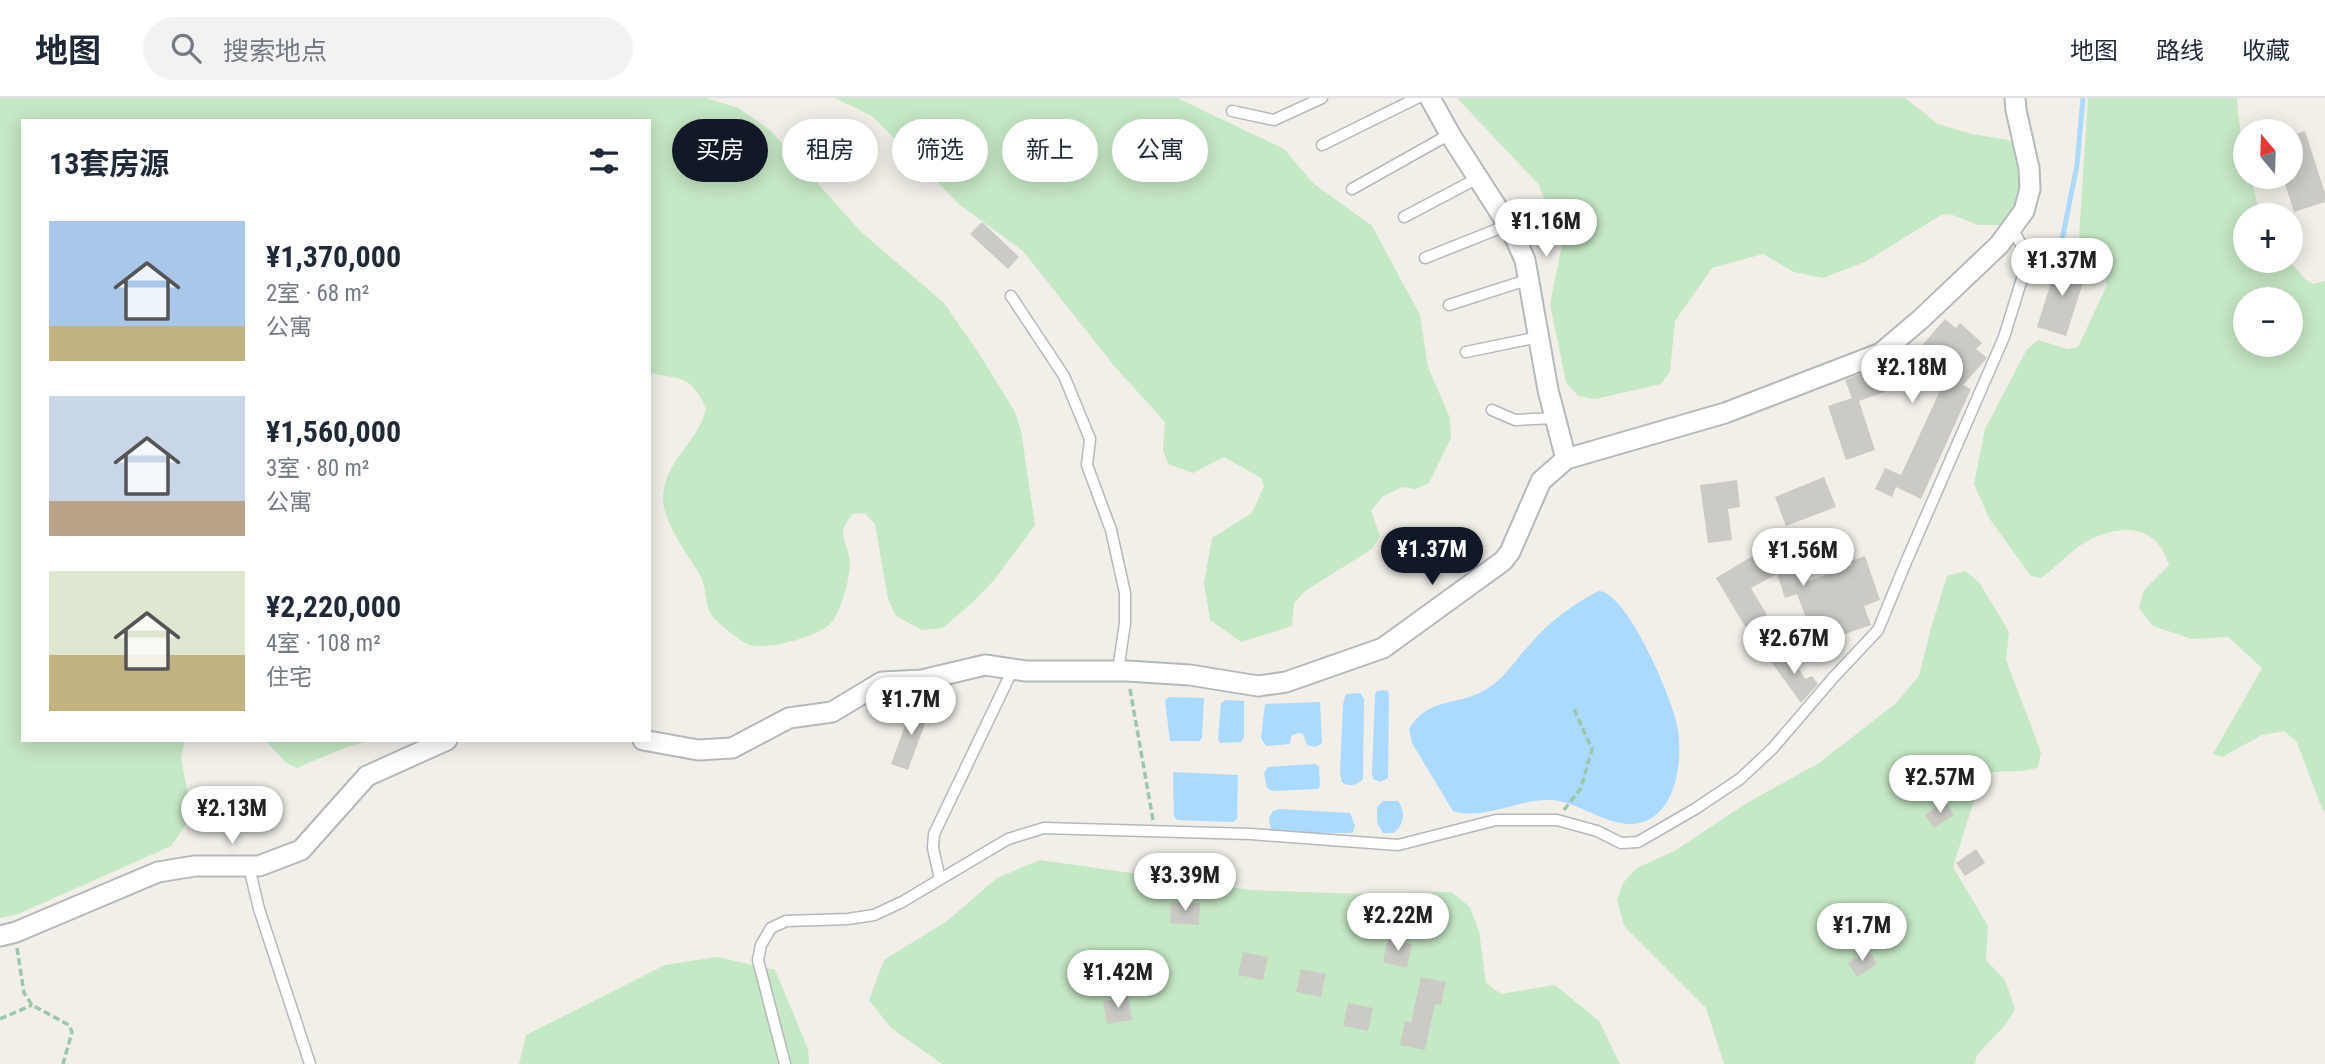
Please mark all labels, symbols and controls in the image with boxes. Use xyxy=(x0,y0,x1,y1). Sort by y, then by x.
search box xyxy=(143,17,633,80)
icon: search xyxy=(167,29,205,67)
text: 地图 xyxy=(35,31,101,70)
text: 搜索地点 xyxy=(223,36,327,66)
text: 地图 xyxy=(2070,37,2118,65)
text: 路线 xyxy=(2156,37,2204,65)
text: 收藏 xyxy=(2242,37,2290,65)
chip: 买房 xyxy=(672,119,768,182)
chip: 租房 xyxy=(782,119,878,182)
chip: 筛选 xyxy=(892,119,988,182)
chip: 新上 xyxy=(1002,119,1098,182)
chip: 公寓 xyxy=(1112,119,1208,182)
north arrow xyxy=(2233,119,2303,189)
map controls xyxy=(2233,119,2303,357)
icon: filters xyxy=(585,142,623,180)
text: 13套房源 xyxy=(49,146,169,181)
pin: ¥1.16M xyxy=(1489,200,1603,259)
button: + xyxy=(2233,203,2303,273)
text: ¥1.16M xyxy=(1511,208,1581,235)
pin: ¥1.37M xyxy=(2005,238,2119,298)
text: ¥1,370,000 xyxy=(266,239,401,274)
text: ¥1.37M xyxy=(2027,247,2097,274)
icon: home xyxy=(105,249,189,333)
text: 2室 · 68 m² xyxy=(266,280,369,307)
button: − xyxy=(2233,287,2303,357)
text: 公寓 xyxy=(266,314,312,341)
pin: ¥2.18M xyxy=(1855,345,1969,405)
text: ¥2.18M xyxy=(1877,354,1947,381)
text: ¥1,560,000 xyxy=(266,414,401,449)
icon: home xyxy=(105,424,189,508)
text: 3室 · 80 m² xyxy=(266,455,369,482)
text: 公寓 xyxy=(266,489,312,516)
pin: ¥1.37M xyxy=(1375,528,1489,587)
pin: ¥1.56M xyxy=(1746,528,1860,588)
text: ¥1.37M xyxy=(1397,536,1467,563)
text: ¥1.56M xyxy=(1768,537,1838,564)
text: ¥2,220,000 xyxy=(266,589,401,624)
icon: home xyxy=(105,599,189,683)
pin: ¥2.67M xyxy=(1737,616,1851,676)
text: ¥2.67M xyxy=(1759,625,1829,652)
text: 4室 · 108 m² xyxy=(266,630,381,657)
text: 住宅 xyxy=(266,664,312,691)
pin: ¥1.7M xyxy=(862,678,960,737)
text: ¥1.7M xyxy=(882,686,940,713)
pin: ¥2.57M xyxy=(1883,756,1997,815)
text: ¥2.57M xyxy=(1905,764,1975,791)
pin: ¥2.13M xyxy=(175,786,289,846)
text: ¥2.13M xyxy=(197,795,267,822)
pin: ¥3.39M xyxy=(1128,854,1242,913)
text: ¥3.39M xyxy=(1150,862,1220,889)
pin: ¥2.22M xyxy=(1341,894,1455,953)
text: ¥2.22M xyxy=(1363,902,1433,929)
pin: ¥1.7M xyxy=(1813,904,1911,963)
text: ¥1.7M xyxy=(1833,912,1891,939)
pin: ¥1.42M xyxy=(1061,950,1175,1010)
text: ¥1.42M xyxy=(1083,959,1153,986)

